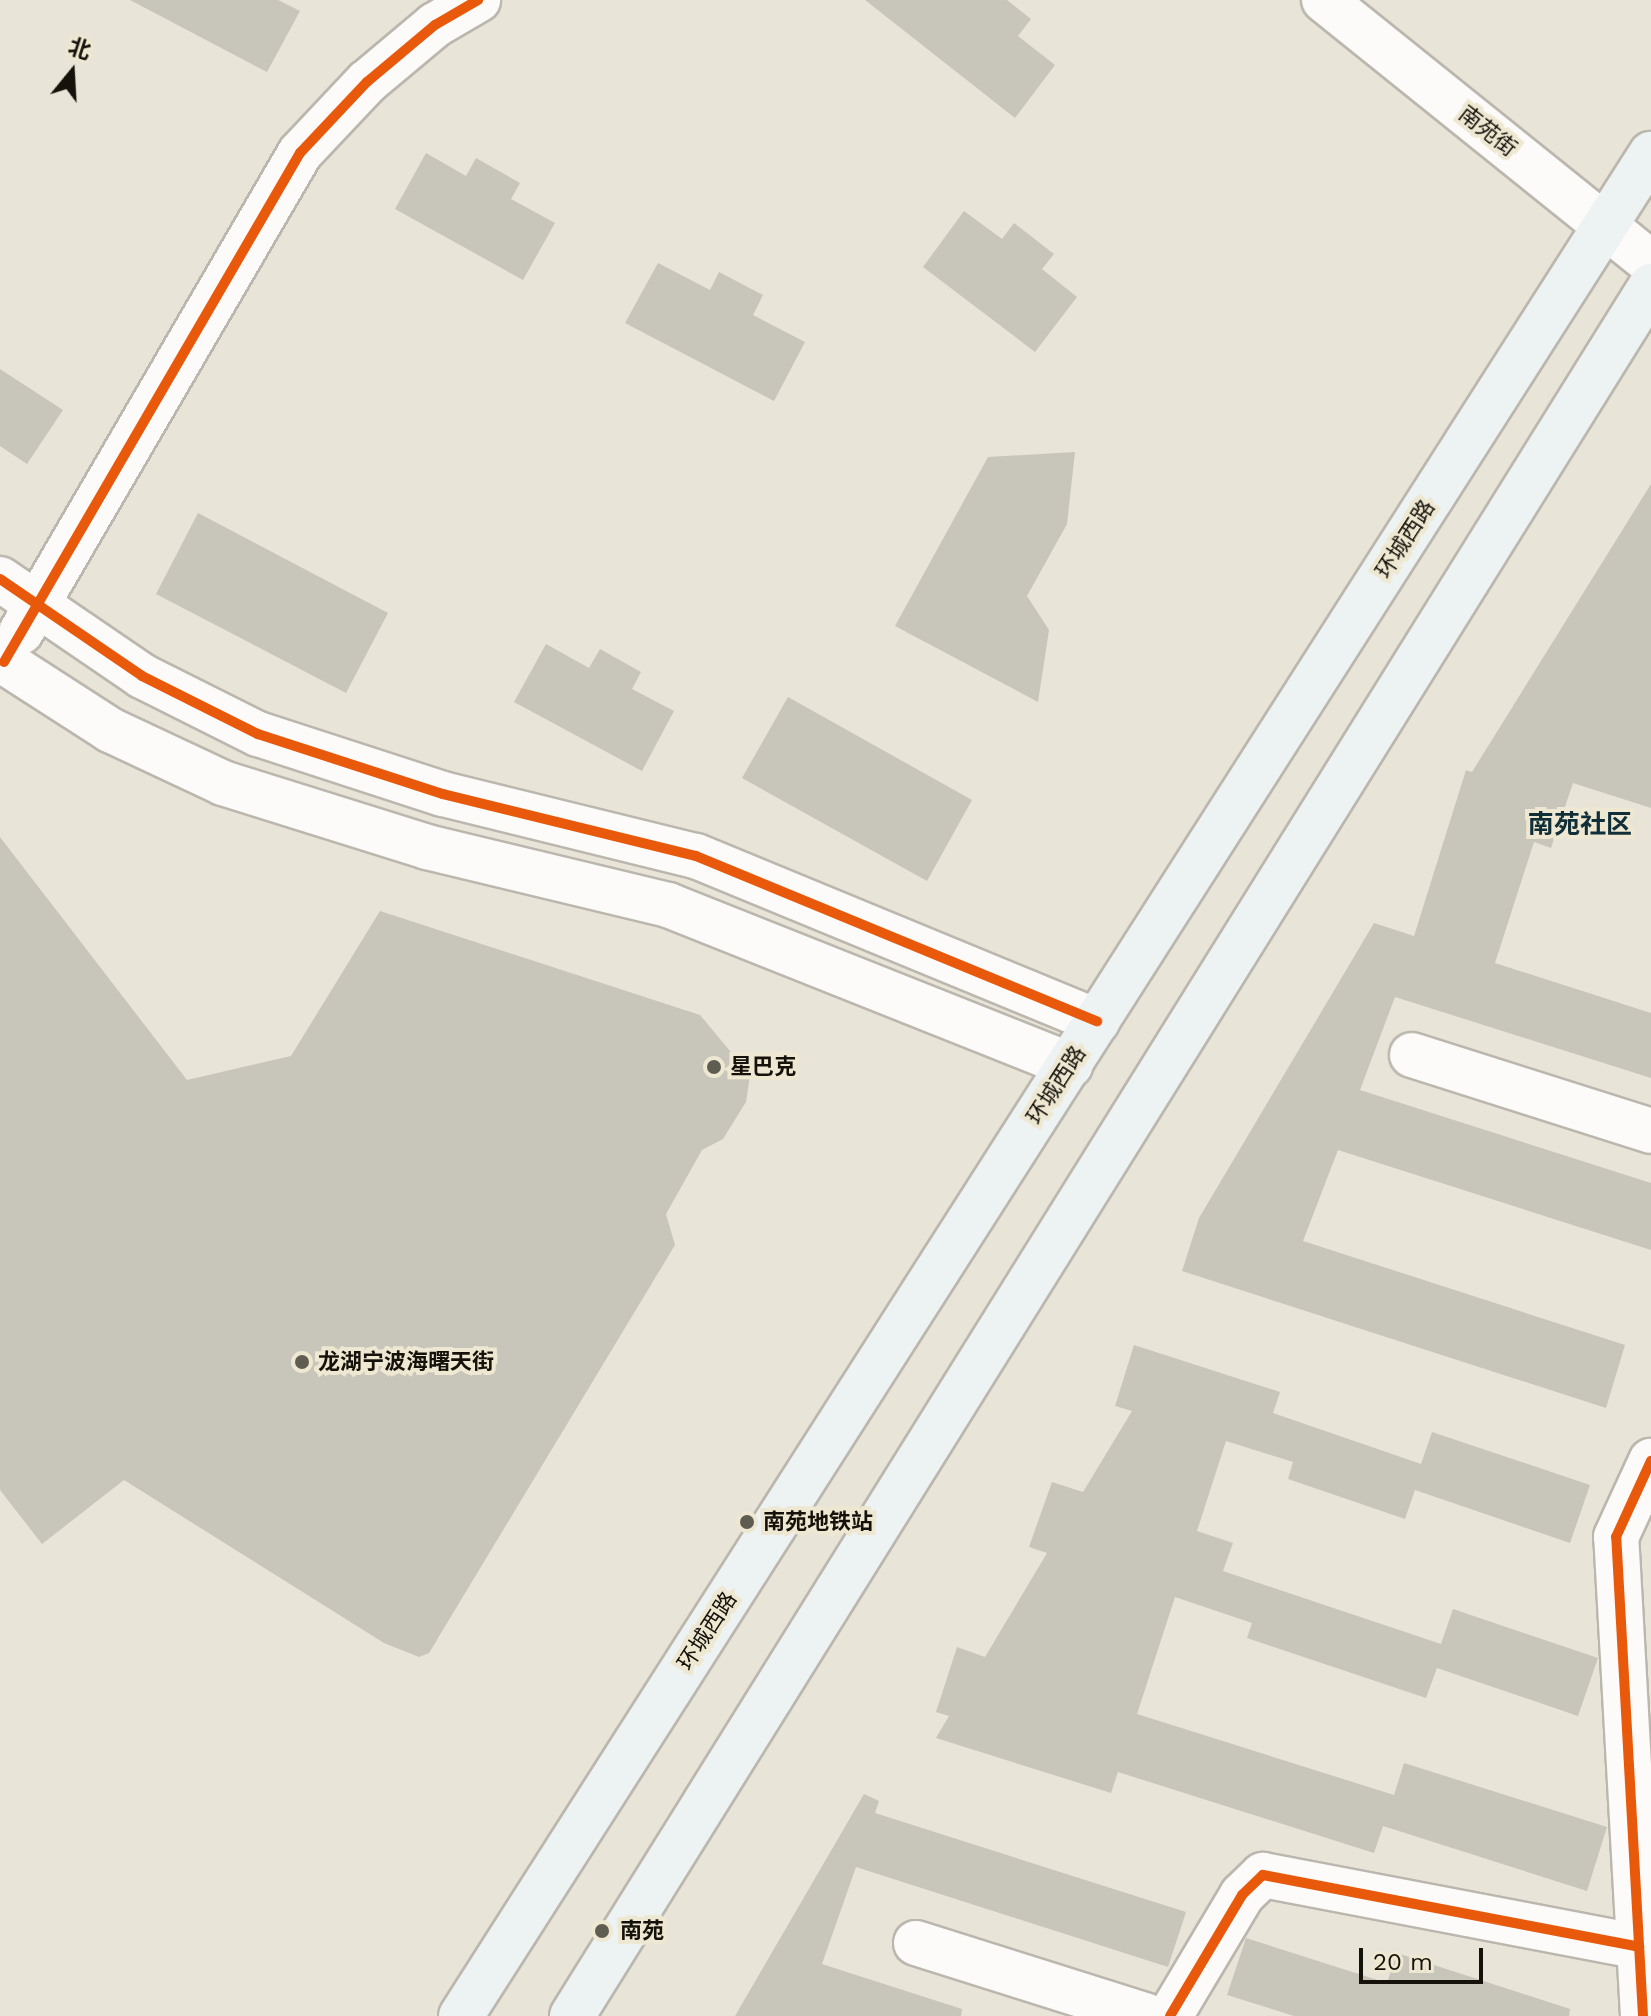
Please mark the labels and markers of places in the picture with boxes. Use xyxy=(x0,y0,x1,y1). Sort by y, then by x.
place label: 星巴克 xyxy=(730,1054,796,1080)
marker: 星巴克 xyxy=(705,1058,723,1076)
place label: 龙湖宁波海曙天街 xyxy=(318,1349,494,1375)
marker: 龙湖宁波海曙天街 xyxy=(293,1353,311,1371)
place label: 南苑地铁站 xyxy=(763,1509,873,1535)
marker: 南苑地铁站 xyxy=(738,1513,756,1531)
place label: 南苑 xyxy=(620,1918,664,1944)
marker: 南苑 xyxy=(591,1920,613,1942)

